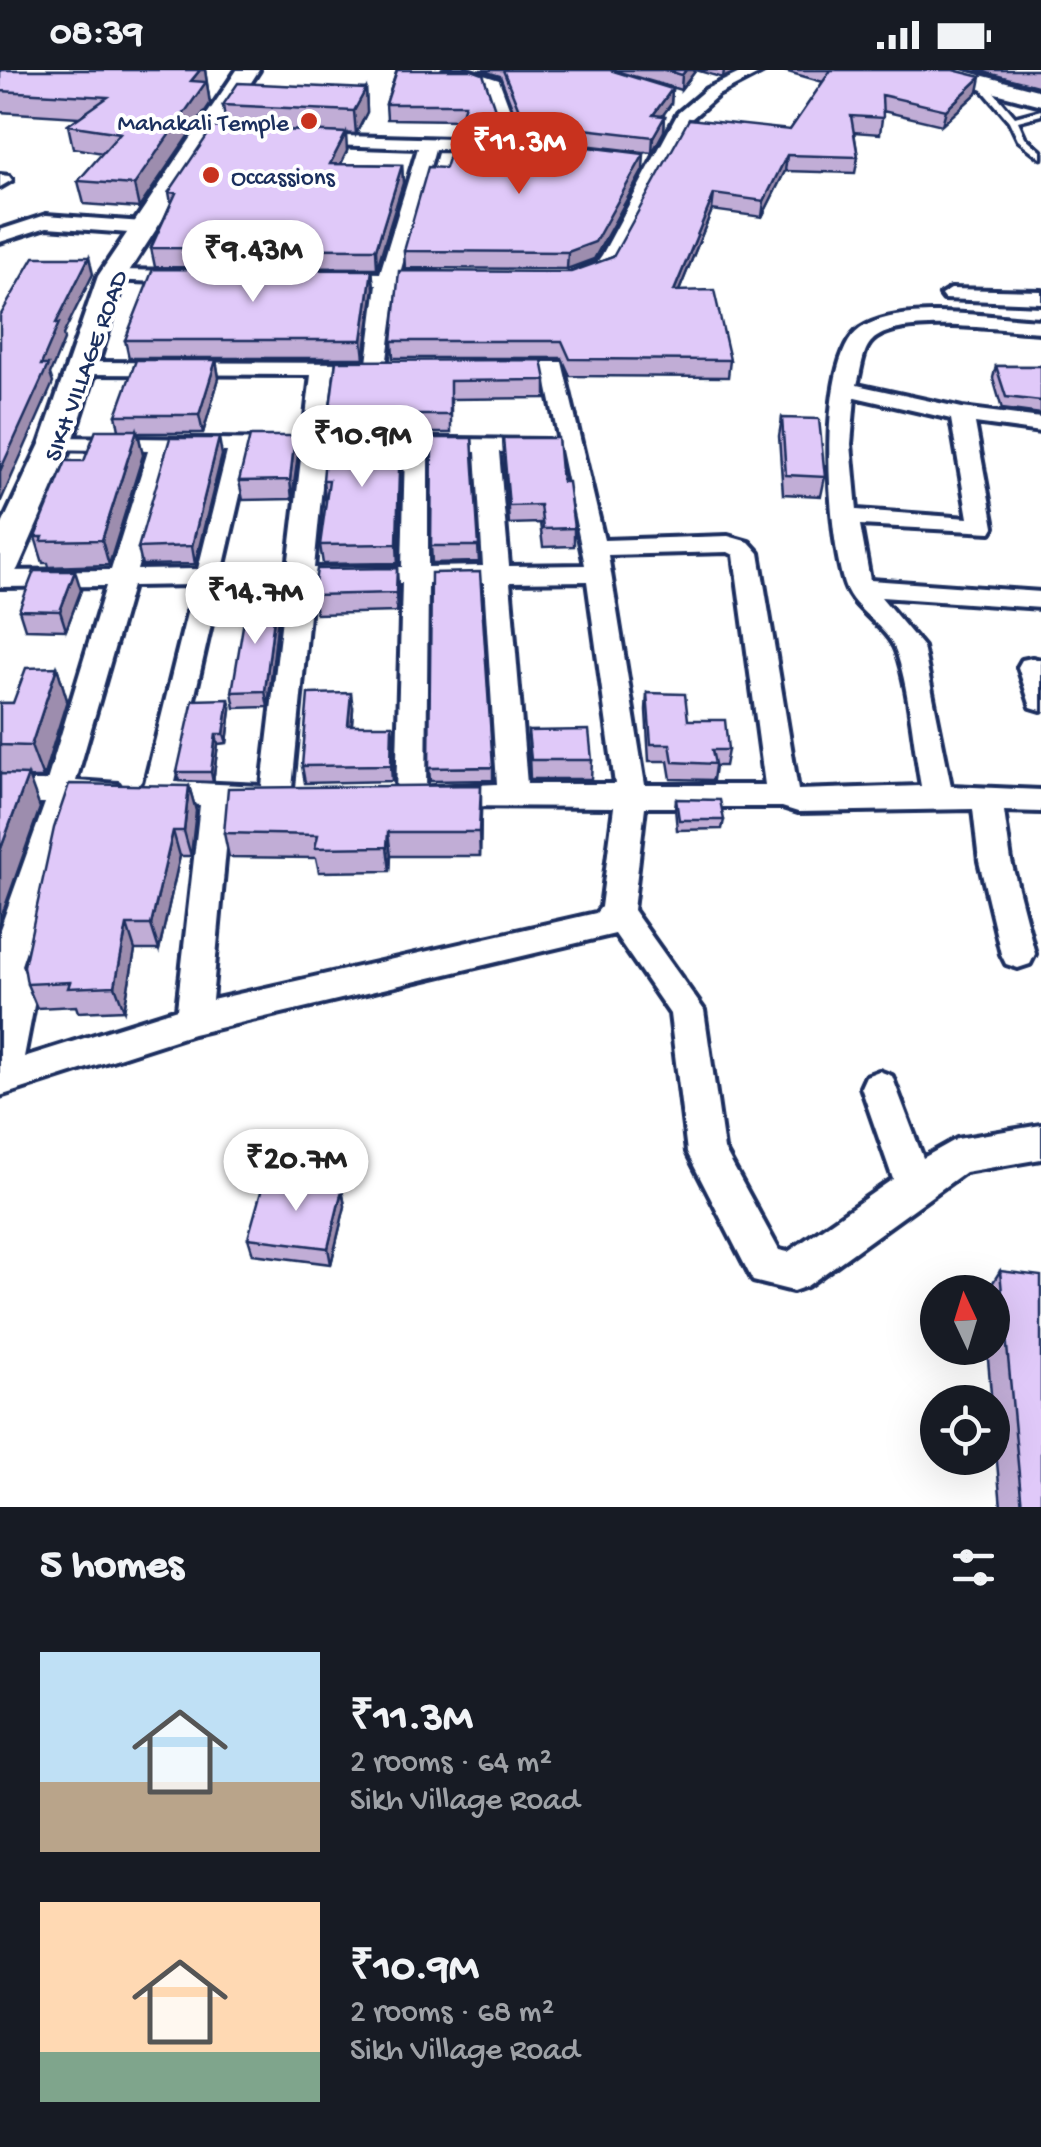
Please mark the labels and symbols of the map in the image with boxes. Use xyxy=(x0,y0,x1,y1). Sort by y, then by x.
marker: Mahakali Temple xyxy=(298,110,320,132)
place label: Mahakali Temple xyxy=(118,111,290,140)
pin: ₹11.3M xyxy=(438,112,600,197)
marker: Occassions xyxy=(200,164,222,186)
place label: Occassions xyxy=(231,165,336,194)
pin: ₹9.43M xyxy=(172,220,334,305)
street label: SIKH VILLAGE ROAD xyxy=(40,266,136,466)
pin: ₹10.9M xyxy=(281,405,443,490)
pin: ₹14.7M xyxy=(174,562,336,647)
pin: ₹20.7M xyxy=(215,1129,377,1214)
north arrow xyxy=(920,1275,1010,1365)

